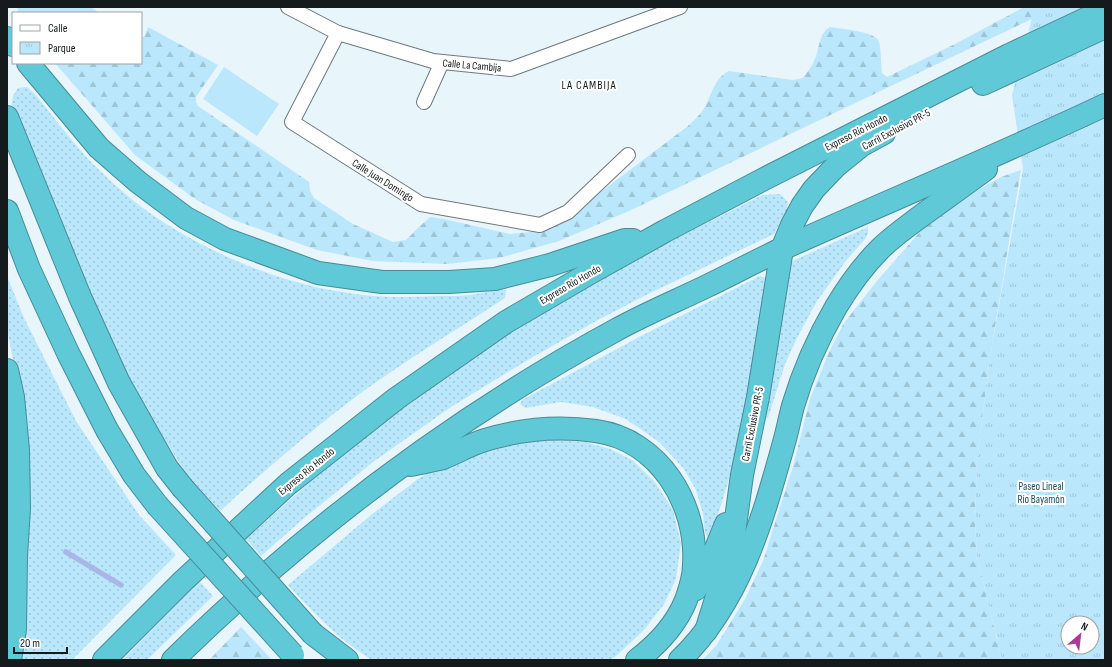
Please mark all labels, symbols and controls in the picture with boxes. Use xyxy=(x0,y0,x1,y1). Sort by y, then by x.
legend xyxy=(12,12,142,64)
text: Calle xyxy=(48,21,68,36)
text: Parque xyxy=(48,41,76,56)
street label: Calle La Cambija xyxy=(442,56,502,75)
district label: LA CAMBIJA xyxy=(561,78,617,93)
street label: Carril Exclusivo PR-5 xyxy=(860,106,933,153)
street label: Expreso Río Hondo xyxy=(823,111,890,154)
street label: Calle Juan Domingo xyxy=(350,156,416,205)
street label: Expreso Río Hondo xyxy=(537,262,603,307)
street label: Carril Exclusivo PR-5 xyxy=(739,386,766,462)
street label: Expreso Río Hondo xyxy=(276,445,337,498)
park label: Paseo Lineal Río Bayamón xyxy=(1017,480,1065,506)
north arrow xyxy=(1060,615,1100,655)
text: N xyxy=(1079,619,1090,634)
scale bar xyxy=(14,629,67,655)
text: 20 m xyxy=(20,636,40,651)

